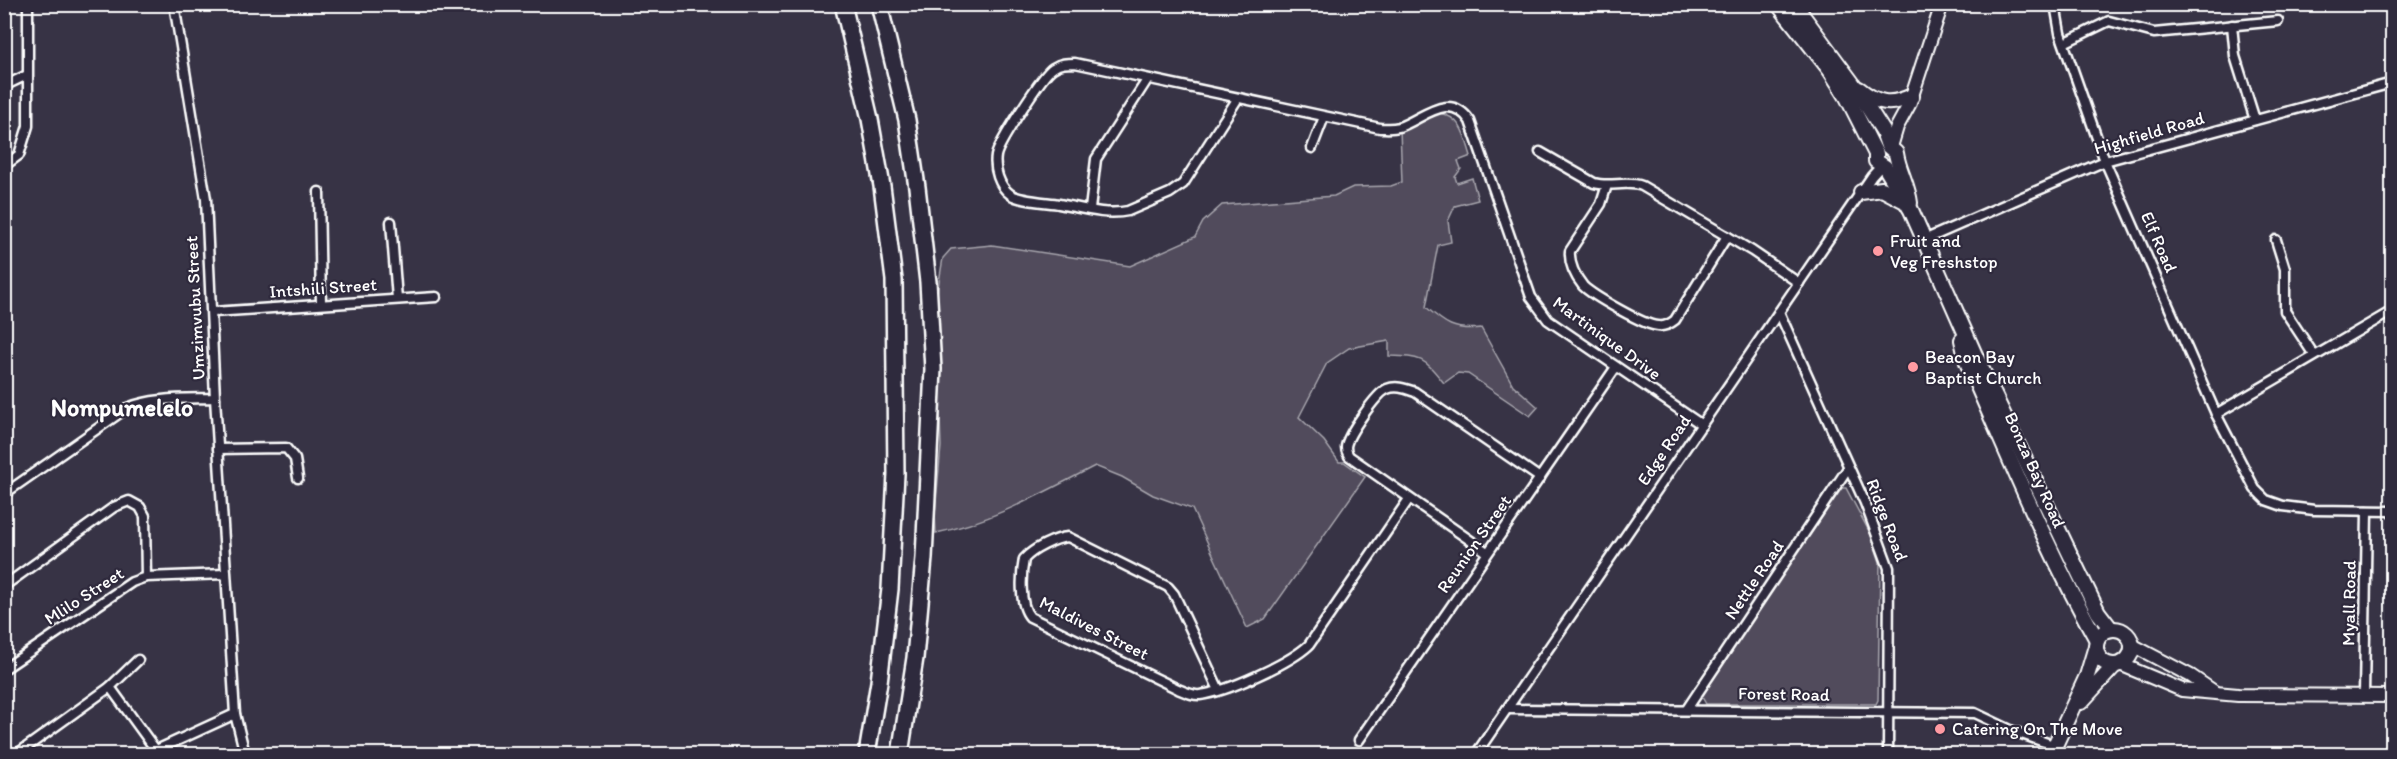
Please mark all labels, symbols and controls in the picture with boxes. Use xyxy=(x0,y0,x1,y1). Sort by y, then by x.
street label: Highfield Road xyxy=(2091,107,2207,159)
street label: Elf Road xyxy=(2136,208,2182,276)
place label: Fruit and Veg Freshstop xyxy=(1890,230,1998,273)
street label: Umzimvubu Street xyxy=(180,235,210,381)
marker: Fruit and Veg Freshstop xyxy=(1871,244,1885,258)
street label: Intshili Street xyxy=(268,273,378,303)
street label: Martinique Drive xyxy=(1548,291,1666,385)
place label: Beacon Bay Baptist Church xyxy=(1925,346,2041,389)
marker: Beacon Bay Baptist Church xyxy=(1906,360,1920,374)
district label: Nompumelelo xyxy=(51,393,193,423)
street label: Bonza Bay Road xyxy=(2000,409,2070,531)
street label: Edge Road xyxy=(1632,410,1696,490)
street label: Ridge Road xyxy=(1861,476,1913,565)
street label: Reunion Street xyxy=(1432,490,1516,597)
street label: Nettle Road xyxy=(1720,536,1789,624)
street label: Myall Road xyxy=(2337,560,2361,646)
street label: Mlilo Street xyxy=(40,562,128,630)
street label: Maldives Street xyxy=(1036,591,1153,665)
street label: Forest Road xyxy=(1738,682,1830,706)
place label: Catering On The Move xyxy=(1952,718,2123,740)
marker: Catering On The Move xyxy=(1933,722,1947,736)

